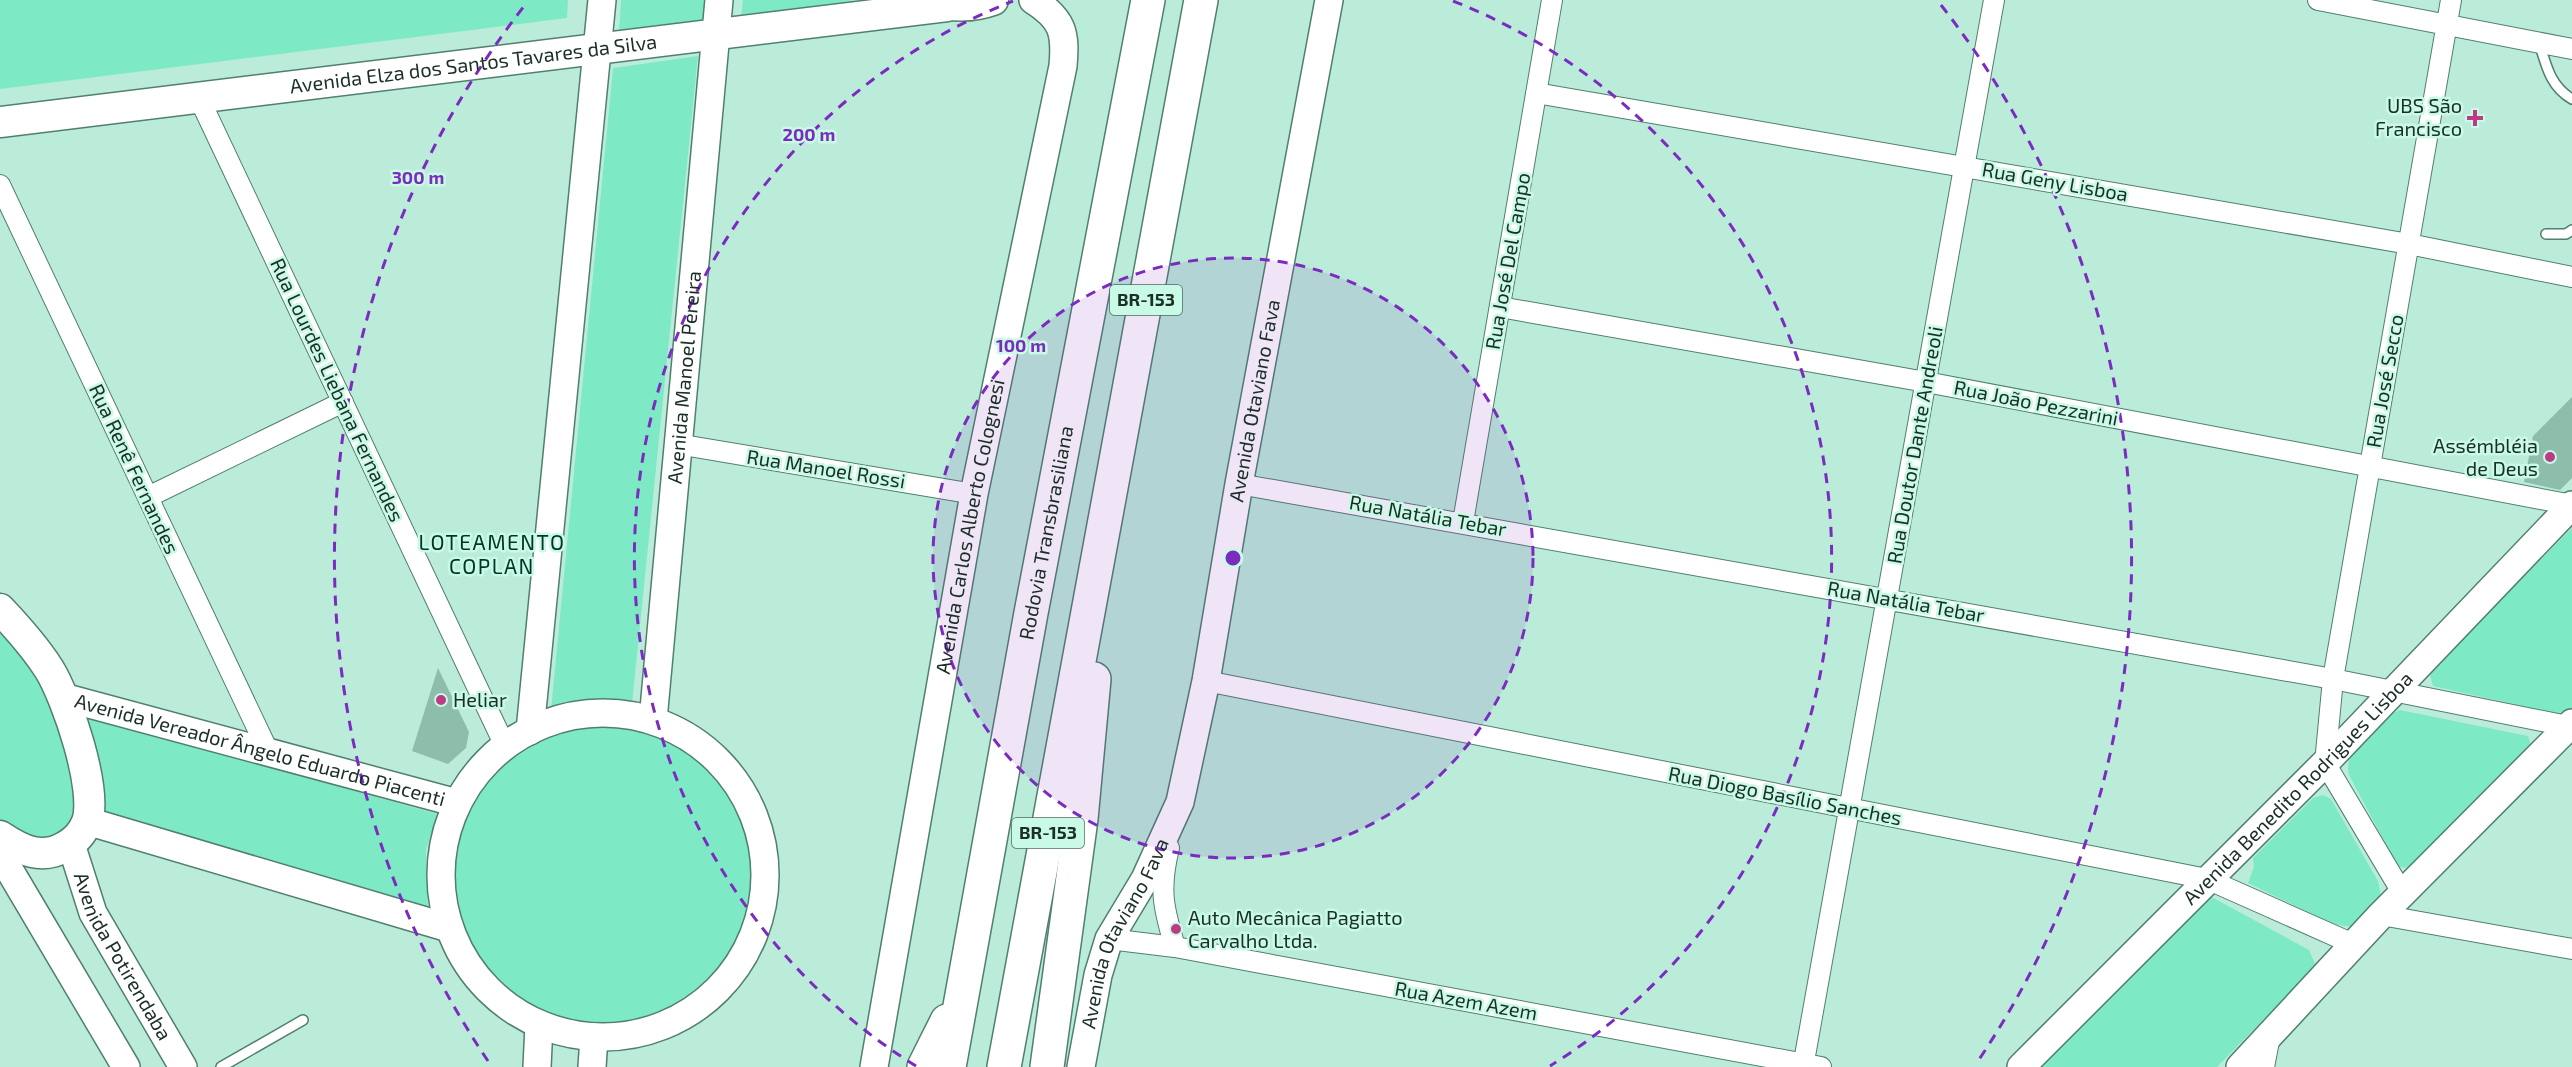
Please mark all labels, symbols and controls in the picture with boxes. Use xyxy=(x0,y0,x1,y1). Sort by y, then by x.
street label: Avenida Elza dos Santos Tavares da Silva xyxy=(288,29,658,97)
place label: UBS São Francisco xyxy=(2375,93,2462,140)
marker: UBS São Francisco xyxy=(2466,109,2484,127)
text: 200 m xyxy=(783,123,835,145)
street label: Rua Geny Lisboa xyxy=(1980,156,2130,206)
text: 300 m xyxy=(392,166,444,188)
street label: Rua José Del Campo xyxy=(1480,171,1534,351)
street label: Rua Lourdes Liebana Fernandes xyxy=(266,254,410,525)
street label: Avenida Manoel Pereira xyxy=(662,270,705,485)
road number: BR-153 xyxy=(1110,285,1182,315)
street label: Avenida Otaviano Fava xyxy=(1223,297,1284,504)
street label: Rua José Secco xyxy=(2360,312,2408,449)
street label: Rua Doutor Dante Andreoli xyxy=(1881,324,1947,565)
text: 100 m xyxy=(996,334,1046,356)
street label: Rua João Pezzarini xyxy=(1952,374,2121,430)
street label: Avenida Carlos Alberto Colognesi xyxy=(930,377,1009,676)
street label: Rua Renê Fernandes xyxy=(85,380,185,557)
street label: Rodovia Transbrasiliana xyxy=(1013,423,1078,642)
place label: Assémbléia de Deus xyxy=(2433,433,2538,480)
street label: Rua Manoel Rossi xyxy=(745,444,907,492)
marker: Assémbléia de Deus xyxy=(2543,450,2557,464)
street label: Rua Natália Tebar xyxy=(1348,489,1509,541)
district label: LOTEAMENTO COPLAN xyxy=(418,529,566,578)
centre of rings xyxy=(1223,548,1243,568)
street label: Rua Natália Tebar xyxy=(1826,575,1987,627)
street label: Avenida Benedito Rodrigues Lisboa xyxy=(2177,666,2417,909)
place label: Heliar xyxy=(453,687,507,711)
street label: Avenida Vereador Ângelo Eduardo Piacenti xyxy=(72,688,448,810)
marker: Heliar xyxy=(434,693,448,707)
street label: Rua Diogo Basílio Sanches xyxy=(1667,761,1904,829)
road number: BR-153 xyxy=(1012,818,1084,848)
street label: Avenida Otaviano Fava xyxy=(1075,834,1173,1030)
street label: Avenida Potirendaba xyxy=(70,869,178,1044)
place label: Auto Mecânica Pagiatto Carvalho Ltda. xyxy=(1188,905,1403,952)
marker: Auto Mecânica Pagiatto Carvalho Ltda. xyxy=(1169,922,1183,936)
street label: Rua Azem Azem xyxy=(1393,976,1539,1024)

